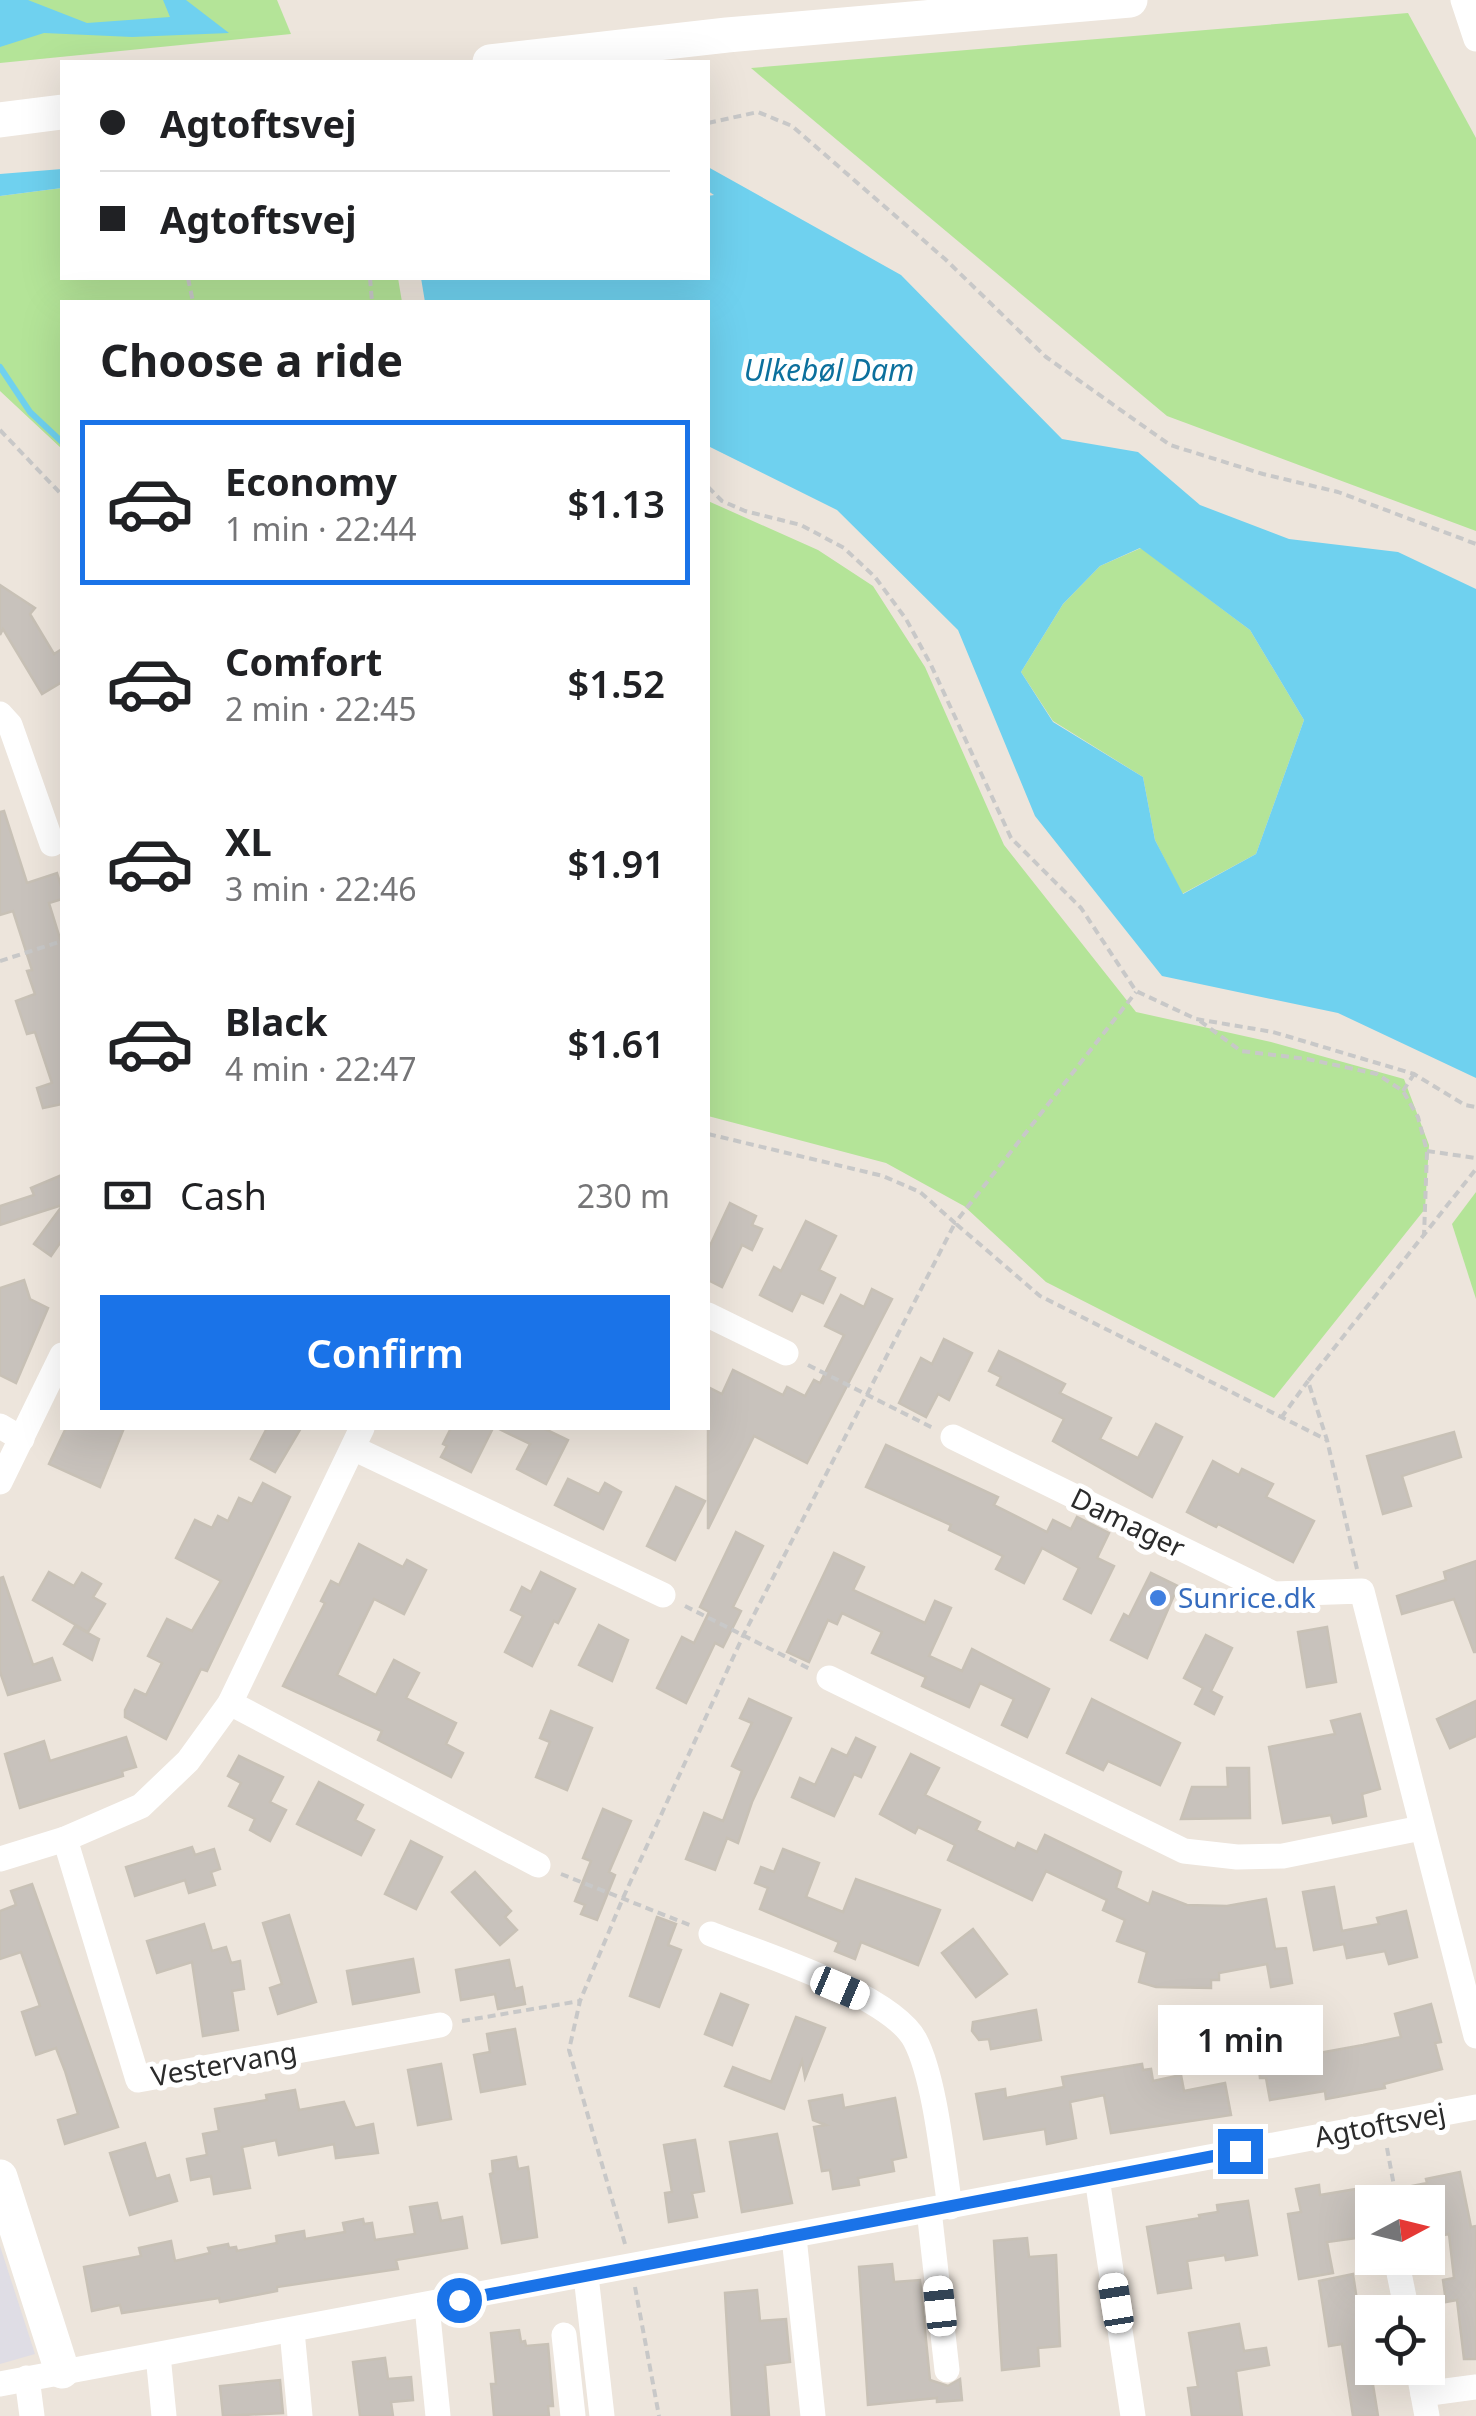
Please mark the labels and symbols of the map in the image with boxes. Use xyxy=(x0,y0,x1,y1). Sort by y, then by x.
water label: Ulkebøl Dam xyxy=(744,349,914,390)
street label: Damager xyxy=(1065,1478,1192,1566)
place label: Sunrice.dk xyxy=(1178,1578,1316,1616)
marker: Sunrice.dk xyxy=(1147,1587,1169,1609)
car xyxy=(807,1962,873,2014)
callout: 1 min xyxy=(1158,2006,1322,2076)
street label: Vestervang xyxy=(148,2032,300,2095)
street label: Agtoftsvej xyxy=(1311,2093,1448,2155)
route end xyxy=(1218,2129,1263,2174)
north arrow xyxy=(1355,2185,1445,2275)
car xyxy=(1096,2271,1136,2335)
car xyxy=(922,2275,958,2337)
route start xyxy=(437,2278,482,2323)

